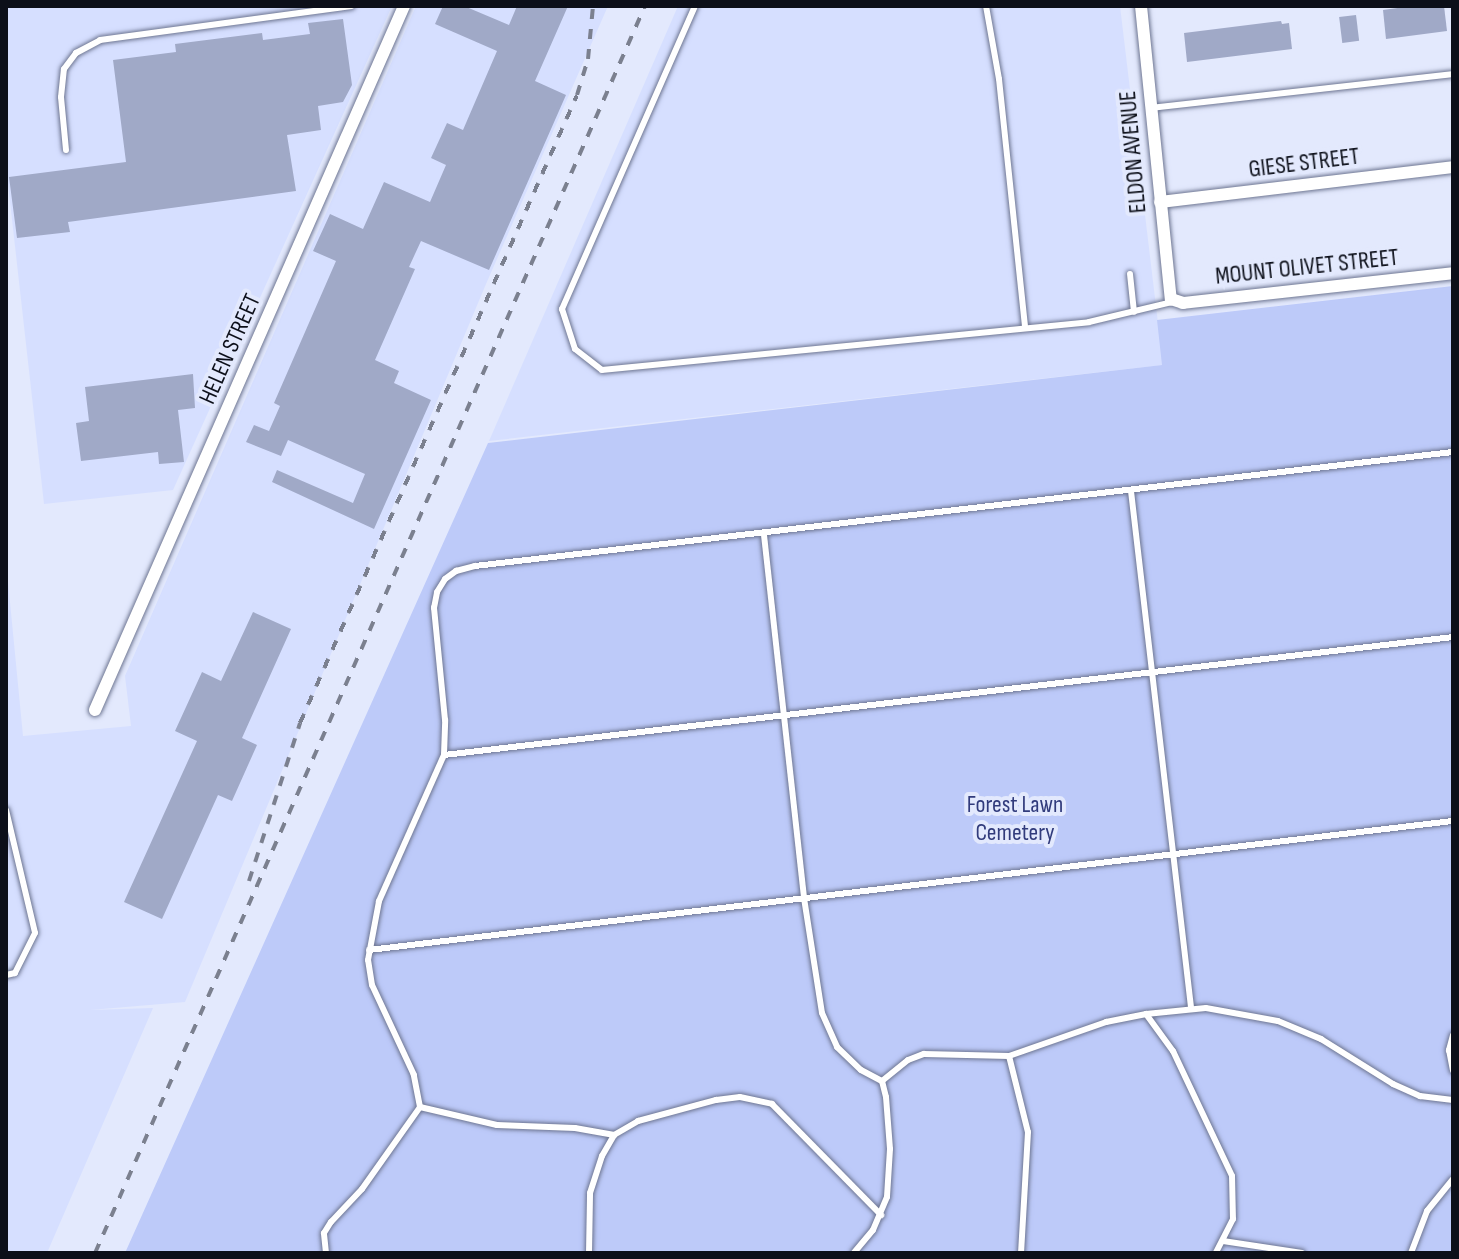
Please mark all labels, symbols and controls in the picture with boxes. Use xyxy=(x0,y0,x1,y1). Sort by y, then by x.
street label: ELDON AVENUE xyxy=(1113,90,1153,214)
street label: GIESE STREET xyxy=(1247,142,1361,184)
street label: MOUNT OLIVET STREET xyxy=(1214,243,1400,291)
street label: HELEN STREET xyxy=(193,290,267,408)
park label: Forest Lawn Cemetery xyxy=(967,791,1063,847)

